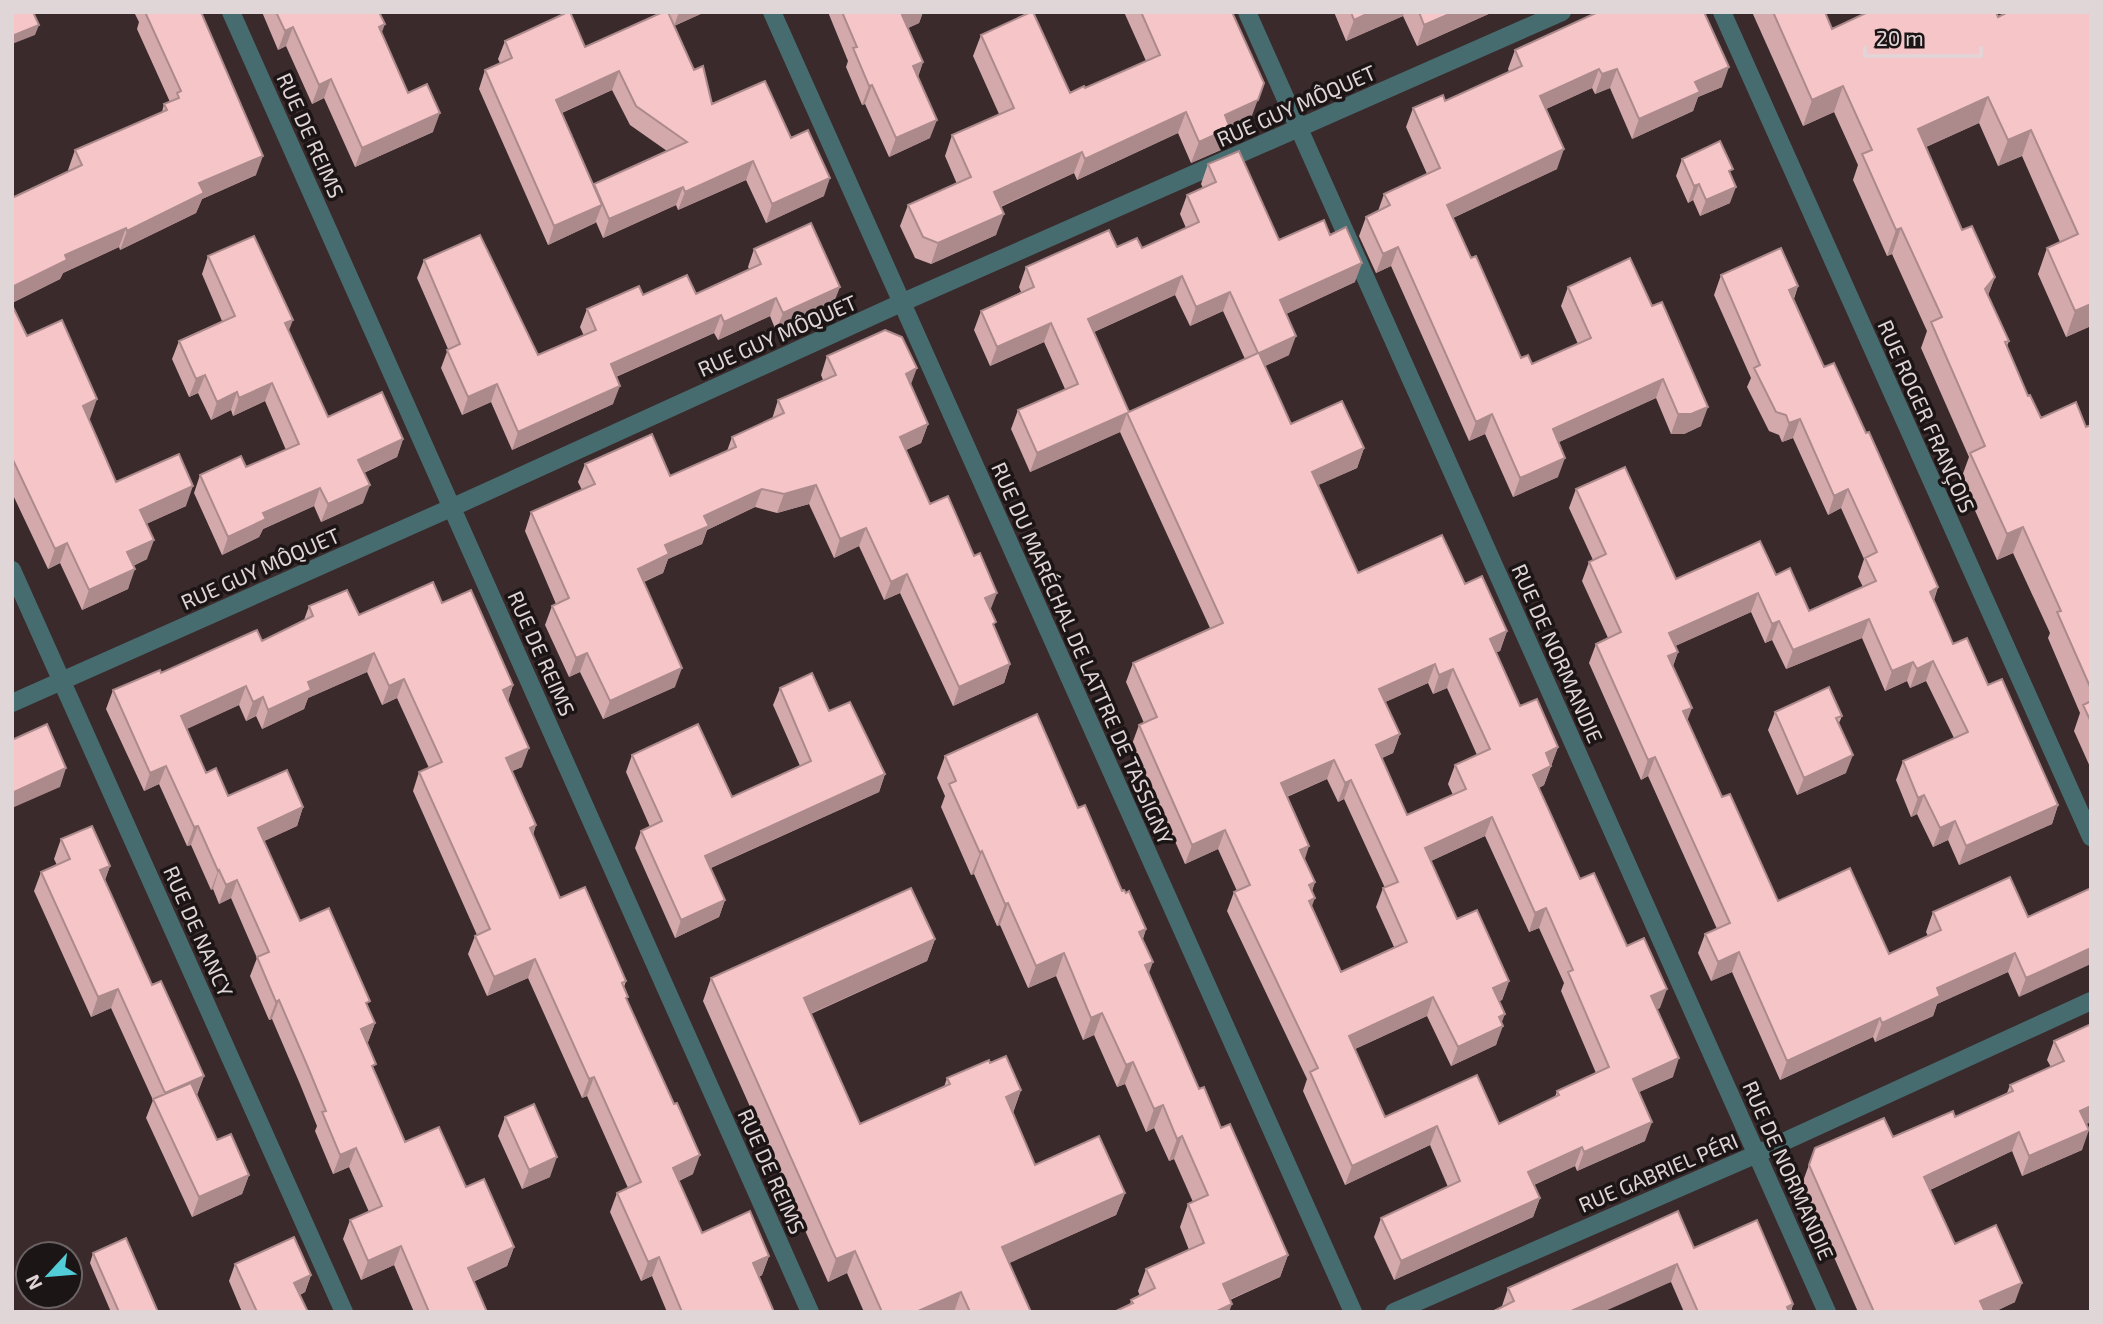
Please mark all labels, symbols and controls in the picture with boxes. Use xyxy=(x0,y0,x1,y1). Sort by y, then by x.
scale bar xyxy=(1865,14,1980,58)
text: 20 m xyxy=(1876,25,1924,50)
street label: RUE GUY MÔQUET xyxy=(1213,59,1380,152)
street label: RUE DE REIMS xyxy=(272,69,350,201)
street label: RUE GUY MÔQUET xyxy=(694,289,861,382)
street label: RUE ROGER FRANÇOIS xyxy=(1871,316,1981,517)
street label: RUE DU MARÉCHAL DE LATTRE DE TASSIGNY xyxy=(987,458,1179,848)
street label: RUE GUY MÔQUET xyxy=(177,522,344,615)
street label: RUE DE NORMANDIE xyxy=(1507,560,1609,746)
street label: RUE DE REIMS xyxy=(503,587,581,719)
street label: RUE DE NANCY xyxy=(159,862,239,1000)
street label: RUE DE NORMANDIE xyxy=(1738,1077,1840,1263)
street label: RUE DE REIMS xyxy=(733,1105,811,1237)
street label: RUE GABRIEL PÉRI xyxy=(1575,1127,1741,1217)
north arrow xyxy=(14,1240,84,1310)
text: N xyxy=(20,1271,47,1294)

